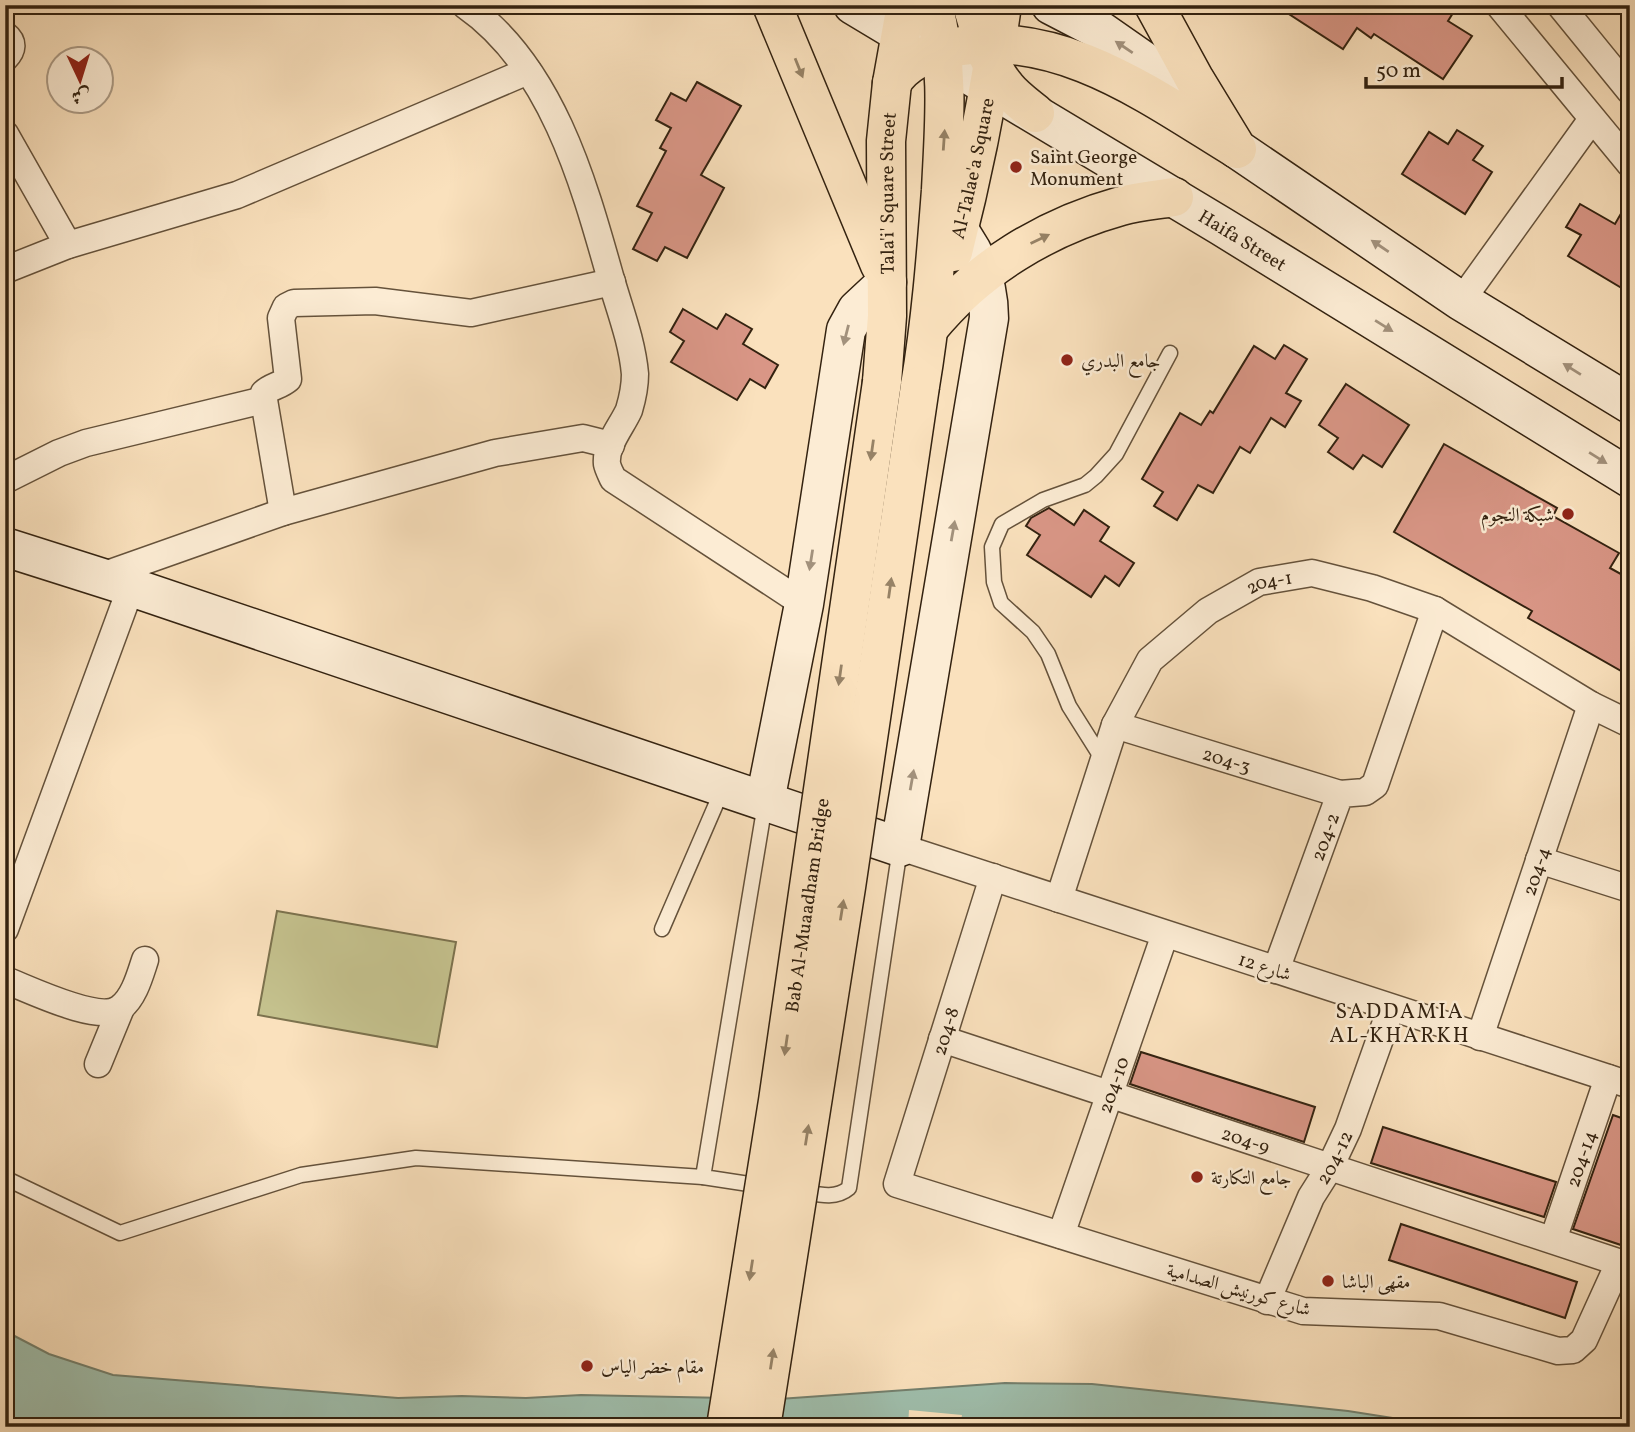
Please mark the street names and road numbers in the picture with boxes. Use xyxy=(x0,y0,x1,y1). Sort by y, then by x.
street label: Al-Talae'a Square xyxy=(946,96,1002,242)
street label: Tala'i' Square Street xyxy=(875,111,904,274)
street label: Haifa Street xyxy=(1193,204,1291,278)
street label: 204-1 xyxy=(1242,566,1294,602)
street label: 204-3 xyxy=(1199,742,1254,781)
street label: Bab Al-Muaadham Bridge xyxy=(780,797,837,1014)
street label: 204-2 xyxy=(1306,809,1347,865)
street label: 204-4 xyxy=(1517,844,1558,899)
street label: شارع 12 xyxy=(1234,947,1294,990)
street label: 204-8 xyxy=(927,1004,967,1059)
street label: 204-10 xyxy=(1093,1054,1137,1117)
street label: 204-9 xyxy=(1218,1121,1273,1161)
street label: 204-12 xyxy=(1311,1127,1360,1190)
street label: 204-14 xyxy=(1561,1127,1604,1191)
street label: شارع كورنيش الصدامية xyxy=(1163,1258,1314,1325)

